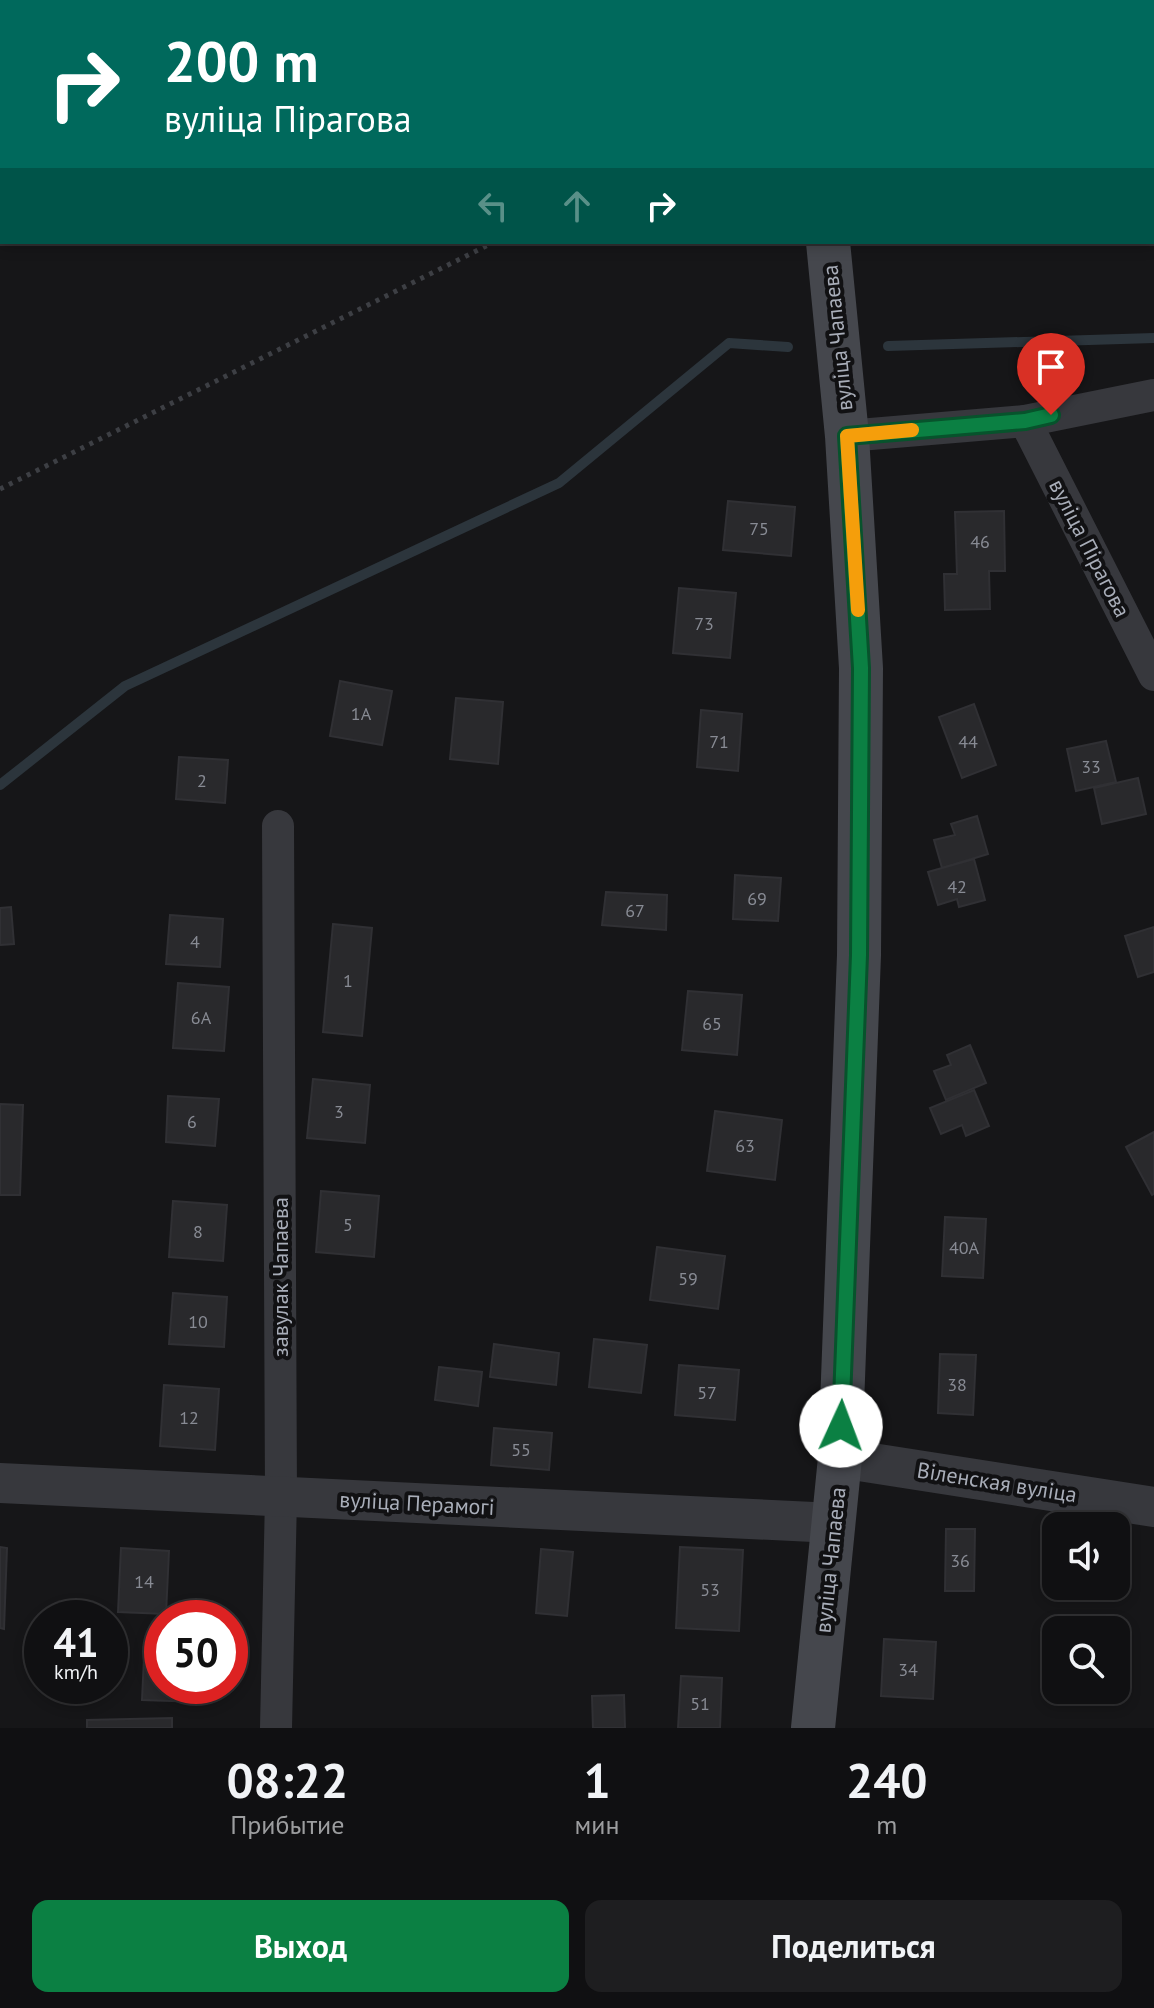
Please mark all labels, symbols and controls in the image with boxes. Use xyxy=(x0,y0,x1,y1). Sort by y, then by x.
text: 200 m xyxy=(164,25,319,97)
icon: right xyxy=(32,32,136,136)
text: вуліца Пірагова xyxy=(164,95,412,142)
icon: left xyxy=(471,184,515,228)
icon: ahead xyxy=(555,184,599,228)
icon: right xyxy=(639,184,683,228)
street label: вуліца Чапаева xyxy=(815,264,859,412)
pin xyxy=(1017,333,1085,415)
icon: arrive xyxy=(1029,345,1073,389)
street label: вуліца Пірагова xyxy=(1043,474,1137,622)
house number: 75 xyxy=(749,517,769,540)
house number: 46 xyxy=(970,530,990,553)
house number: 73 xyxy=(694,612,714,635)
house number: 1А xyxy=(351,702,372,725)
house number: 71 xyxy=(709,730,729,753)
house number: 44 xyxy=(958,730,978,753)
house number: 33 xyxy=(1081,755,1101,778)
house number: 2 xyxy=(197,769,207,792)
house number: 42 xyxy=(947,875,967,898)
house number: 69 xyxy=(747,887,767,910)
house number: 67 xyxy=(625,899,645,922)
house number: 4 xyxy=(190,930,200,953)
house number: 1 xyxy=(343,969,353,992)
house number: 6А xyxy=(191,1006,212,1029)
house number: 65 xyxy=(702,1012,722,1035)
house number: 3 xyxy=(334,1100,344,1123)
house number: 6 xyxy=(187,1110,197,1133)
house number: 63 xyxy=(735,1134,755,1157)
street label: завулак Чапаева xyxy=(266,1197,294,1357)
house number: 5 xyxy=(343,1213,353,1236)
house number: 8 xyxy=(193,1220,203,1243)
house number: 40А xyxy=(949,1236,980,1259)
house number: 59 xyxy=(678,1267,698,1290)
house number: 10 xyxy=(188,1310,208,1333)
house number: 38 xyxy=(947,1373,967,1396)
house number: 57 xyxy=(697,1381,717,1404)
position arrow xyxy=(799,1384,883,1468)
house number: 12 xyxy=(179,1406,199,1429)
house number: 55 xyxy=(511,1438,531,1461)
street label: Віленская вуліца xyxy=(915,1456,1079,1508)
street label: вуліца Перамогі xyxy=(339,1485,495,1521)
street label: вуліца Чапаева xyxy=(808,1486,852,1634)
map controls xyxy=(1042,1512,1130,1704)
button: sound xyxy=(1042,1512,1130,1600)
house number: 36 xyxy=(950,1549,970,1572)
house number: 14 xyxy=(134,1570,154,1593)
house number: 53 xyxy=(700,1578,720,1601)
speed limit sign: 50 xyxy=(144,1600,248,1704)
text: 41 xyxy=(53,1616,99,1668)
button: search xyxy=(1042,1616,1130,1704)
house number: 34 xyxy=(898,1658,918,1681)
text: km/h xyxy=(54,1659,98,1685)
house number: 51 xyxy=(690,1692,710,1715)
text: 08:22 xyxy=(226,1749,348,1811)
text: 1 xyxy=(583,1749,611,1811)
text: 240 xyxy=(846,1749,928,1811)
text: Прибытие xyxy=(230,1808,344,1841)
text: мин xyxy=(575,1808,620,1841)
text: m xyxy=(876,1808,897,1841)
button: Выход xyxy=(32,1900,569,1992)
button: Поделиться xyxy=(585,1900,1122,1992)

